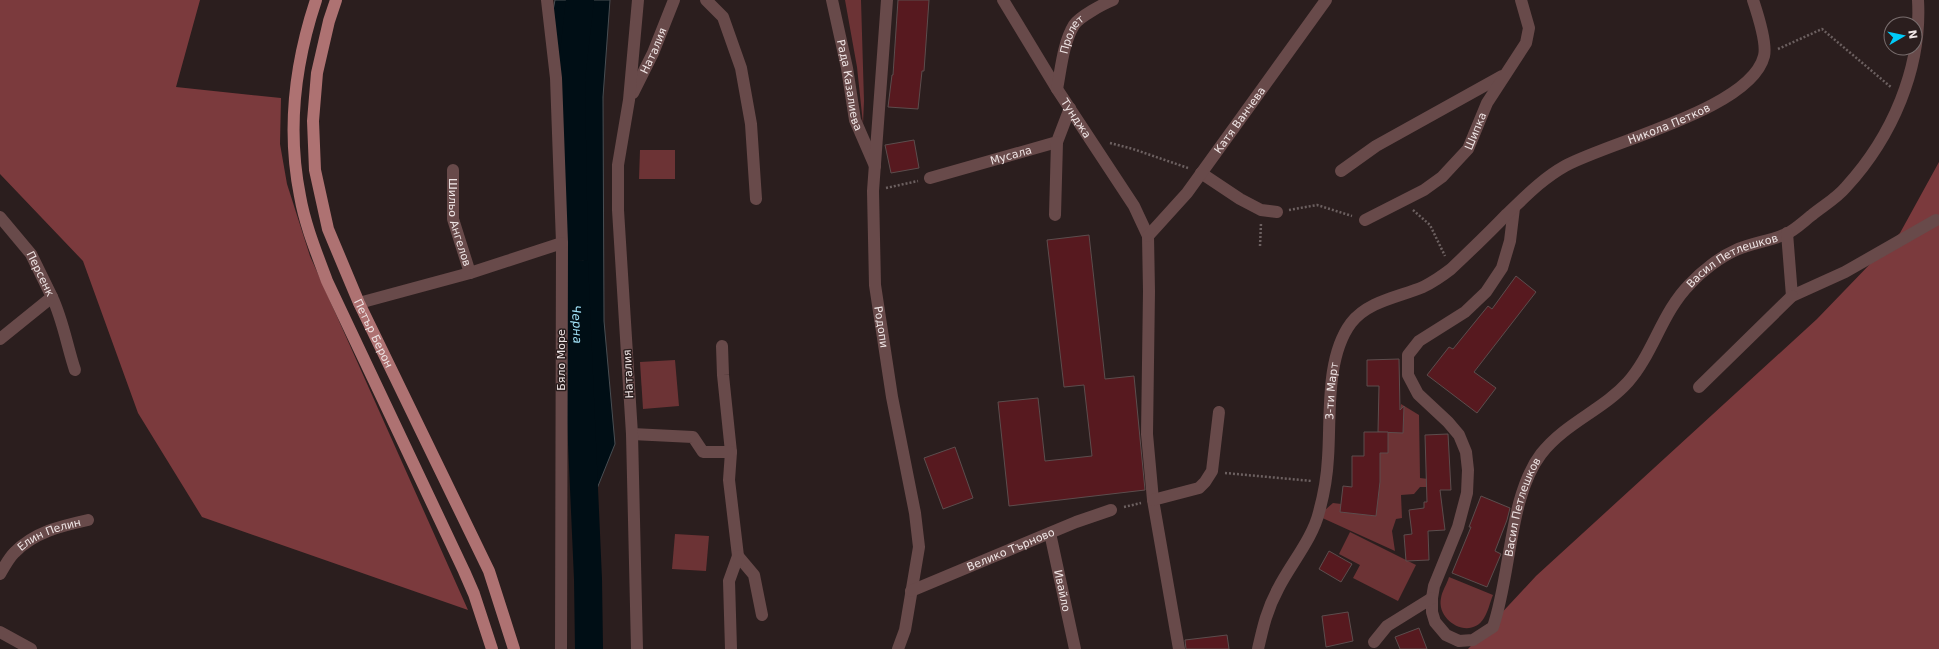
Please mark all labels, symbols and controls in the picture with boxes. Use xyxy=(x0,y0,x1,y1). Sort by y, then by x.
street label: Пролет xyxy=(1058,12,1087,55)
north arrow xyxy=(1883,16,1923,56)
street label: Наталия xyxy=(638,26,669,76)
text: N xyxy=(1905,29,1920,40)
street label: Рада Казалиева xyxy=(834,38,865,133)
street label: Катя Ванчева xyxy=(1212,84,1268,156)
street label: Тунджа xyxy=(1057,95,1093,141)
street label: Никола Петков xyxy=(1626,101,1712,147)
street label: Шипка xyxy=(1462,111,1489,152)
street label: Мусала xyxy=(989,144,1033,168)
street label: Шильо Ангелов xyxy=(446,178,473,268)
street label: Васил Петлешков xyxy=(1684,232,1780,291)
street label: Персенк xyxy=(24,249,57,299)
street label: Петър Берон xyxy=(351,297,395,370)
water label: Черна xyxy=(569,305,585,344)
street label: Родопи xyxy=(871,305,890,349)
street label: Бяло Море xyxy=(555,329,568,391)
street label: Наталия xyxy=(621,349,636,399)
street label: 3-ти Март xyxy=(1323,361,1342,420)
street label: Васил Петлешков xyxy=(1502,455,1544,558)
street label: Елин Пелин xyxy=(15,516,82,554)
street label: Велико Търново xyxy=(965,526,1057,574)
street label: Ивайло xyxy=(1051,569,1073,613)

